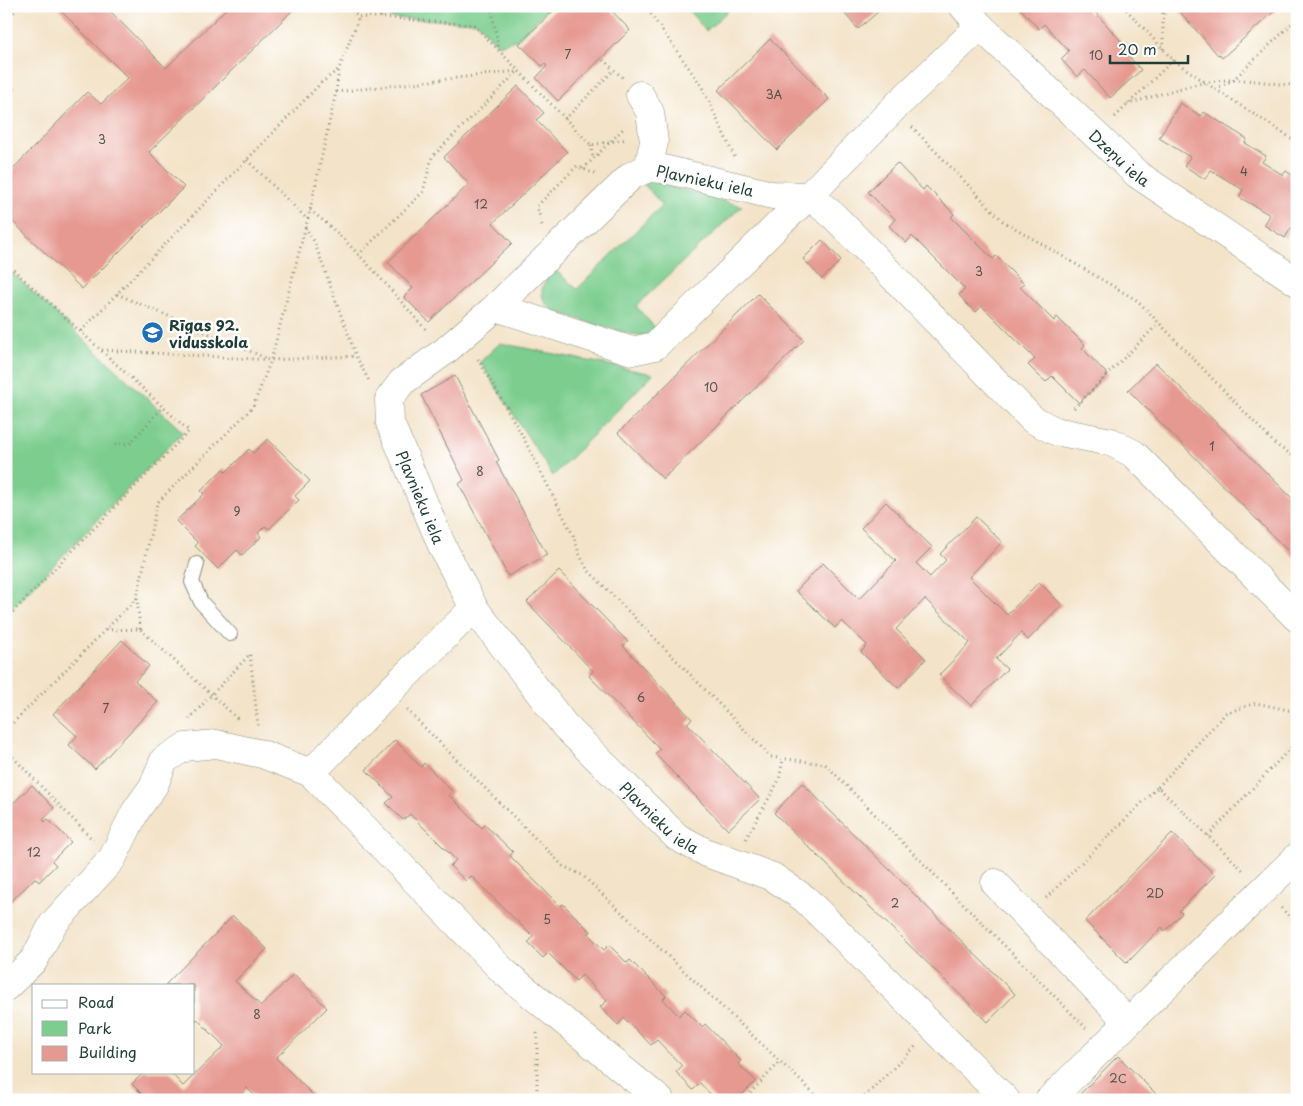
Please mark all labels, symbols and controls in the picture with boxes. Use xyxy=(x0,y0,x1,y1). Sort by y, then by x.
scale bar xyxy=(1110,32,1188,64)
text: 20 m xyxy=(1118,37,1157,60)
house number: 7 xyxy=(565,45,572,63)
house number: 10 xyxy=(1089,46,1103,64)
house number: 3A xyxy=(766,85,783,103)
street label: Dzeņu iela xyxy=(1084,123,1155,192)
house number: 3 xyxy=(98,130,106,148)
street label: Pļavnieku iela xyxy=(654,158,756,202)
house number: 4 xyxy=(1240,162,1248,180)
house number: 12 xyxy=(474,195,488,213)
house number: 3 xyxy=(975,262,983,280)
place label: Rīgas 92. vidusskola xyxy=(169,313,248,353)
school or university icon: Rīgas 92. vidusskola xyxy=(141,321,165,345)
house number: 10 xyxy=(704,378,718,396)
house number: 1 xyxy=(1209,437,1215,455)
street label: Pļavnieku iela xyxy=(391,447,451,547)
house number: 8 xyxy=(476,462,484,480)
house number: 9 xyxy=(233,502,241,520)
house number: 6 xyxy=(637,688,645,706)
house number: 7 xyxy=(103,699,110,717)
street label: Pļavnieku iela xyxy=(615,776,703,858)
house number: 12 xyxy=(27,843,41,861)
house number: 2D xyxy=(1146,884,1164,902)
house number: 2 xyxy=(891,894,899,912)
house number: 5 xyxy=(543,910,551,928)
legend xyxy=(32,984,195,1074)
text: Road xyxy=(78,990,114,1013)
house number: 8 xyxy=(253,1005,261,1023)
text: Park xyxy=(78,1016,112,1039)
text: Building xyxy=(78,1040,137,1063)
house number: 2C xyxy=(1109,1069,1127,1087)

